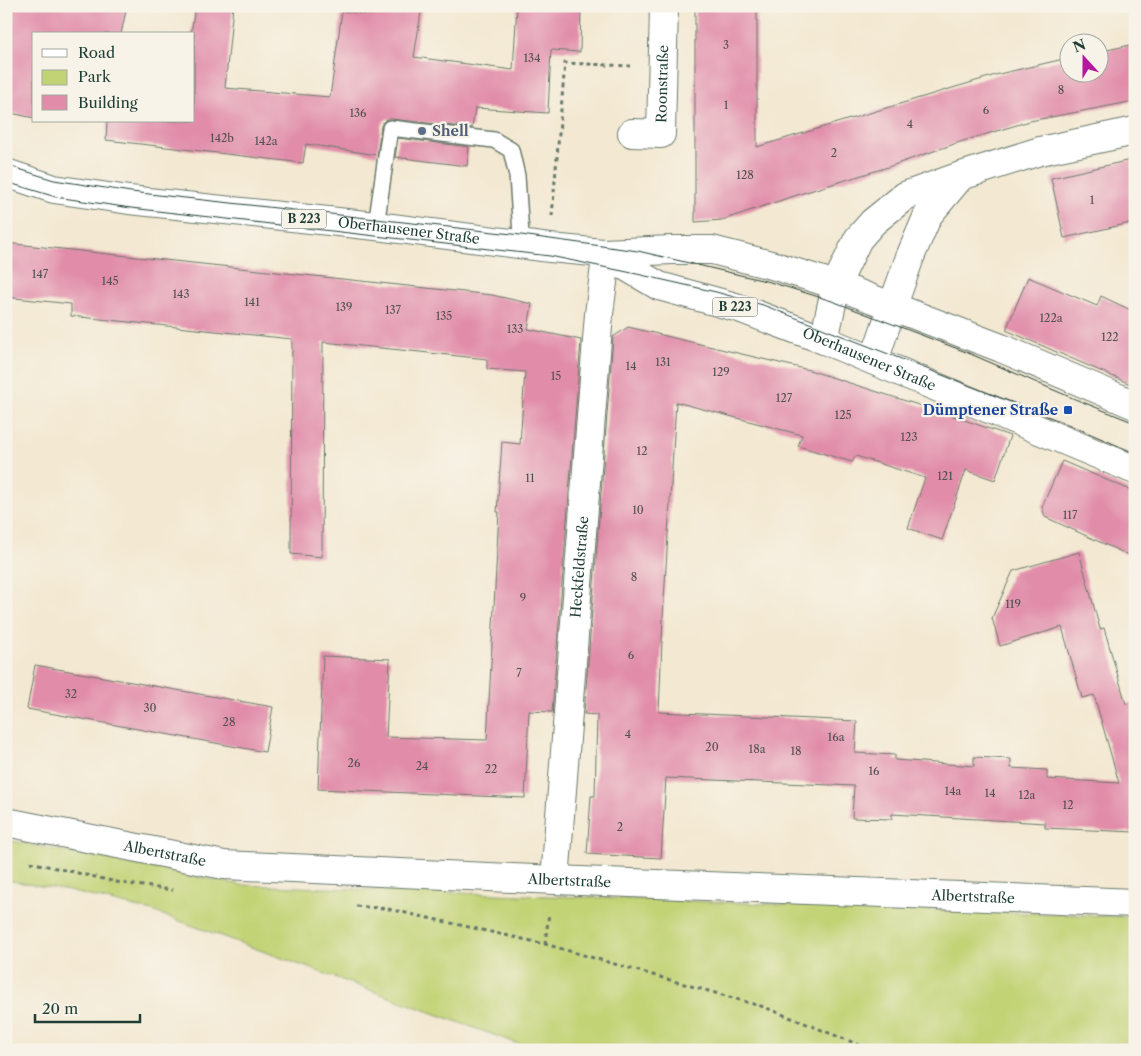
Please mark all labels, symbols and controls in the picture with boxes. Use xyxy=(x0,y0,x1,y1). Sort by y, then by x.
legend xyxy=(32,32,195,122)
north arrow xyxy=(1058,32,1108,82)
text: N xyxy=(1070,35,1088,56)
house number: 3 xyxy=(723,38,729,52)
text: Road xyxy=(78,43,115,62)
street label: Roonstraße xyxy=(652,45,672,123)
house number: 134 xyxy=(523,51,541,65)
text: Park xyxy=(78,67,112,86)
house number: 8 xyxy=(1058,83,1064,97)
text: Building xyxy=(78,93,138,112)
house number: 1 xyxy=(724,98,729,112)
house number: 6 xyxy=(983,103,990,117)
house number: 136 xyxy=(349,106,367,120)
house number: 4 xyxy=(907,117,913,131)
place label: Shell xyxy=(432,122,469,140)
marker: Shell xyxy=(416,125,428,137)
house number: 142b xyxy=(210,131,234,145)
house number: 142a xyxy=(254,134,278,148)
house number: 2 xyxy=(831,146,837,160)
house number: 128 xyxy=(736,168,754,182)
house number: 1 xyxy=(1090,193,1095,207)
road number: B 223 xyxy=(282,210,326,228)
street label: Oberhausener Straße xyxy=(337,213,481,248)
house number: 147 xyxy=(32,267,49,281)
house number: 145 xyxy=(102,274,118,288)
house number: 143 xyxy=(172,287,190,301)
house number: 141 xyxy=(244,295,260,309)
road number: B 223 xyxy=(712,298,758,316)
house number: 139 xyxy=(335,300,353,314)
house number: 137 xyxy=(385,303,402,317)
house number: 135 xyxy=(436,309,452,323)
house number: 122a xyxy=(1039,311,1063,325)
house number: 133 xyxy=(507,322,523,336)
street label: Oberhausener Straße xyxy=(800,324,939,395)
house number: 122 xyxy=(1101,330,1119,344)
house number: 131 xyxy=(655,355,671,369)
house number: 14 xyxy=(626,359,636,373)
house number: 129 xyxy=(712,365,730,379)
house number: 15 xyxy=(551,369,561,383)
house number: 127 xyxy=(776,391,793,405)
place label: Dümptener Straße xyxy=(923,401,1058,419)
marker: Dümptener Straße xyxy=(1062,404,1074,416)
house number: 125 xyxy=(835,408,851,422)
house number: 123 xyxy=(900,430,918,444)
house number: 12 xyxy=(637,444,647,458)
house number: 121 xyxy=(937,469,953,483)
house number: 11 xyxy=(525,471,535,485)
house number: 10 xyxy=(632,503,644,517)
house number: 117 xyxy=(1063,508,1078,522)
street label: Heckfeldstraße xyxy=(566,515,592,619)
house number: 8 xyxy=(631,570,637,584)
house number: 9 xyxy=(520,591,526,605)
house number: 119 xyxy=(1005,597,1021,611)
house number: 6 xyxy=(628,648,635,662)
house number: 7 xyxy=(516,666,522,680)
house number: 32 xyxy=(65,687,77,701)
house number: 30 xyxy=(143,701,157,715)
house number: 28 xyxy=(223,715,235,729)
house number: 4 xyxy=(625,727,631,741)
house number: 16a xyxy=(828,730,845,744)
house number: 20 xyxy=(705,740,719,754)
house number: 18a xyxy=(749,742,766,756)
house number: 18 xyxy=(790,744,802,758)
house number: 26 xyxy=(348,756,361,770)
house number: 24 xyxy=(416,759,428,773)
house number: 22 xyxy=(485,762,497,776)
house number: 16 xyxy=(868,764,880,778)
house number: 14a xyxy=(945,784,962,798)
house number: 14 xyxy=(985,786,995,800)
house number: 12a xyxy=(1019,788,1036,802)
house number: 12 xyxy=(1063,798,1073,812)
house number: 2 xyxy=(617,820,623,834)
street label: Albertstraße xyxy=(121,836,208,870)
street label: Albertstraße xyxy=(526,870,612,891)
street label: Albertstraße xyxy=(930,886,1015,907)
scale bar xyxy=(35,991,140,1023)
text: 20 m xyxy=(42,999,78,1018)

